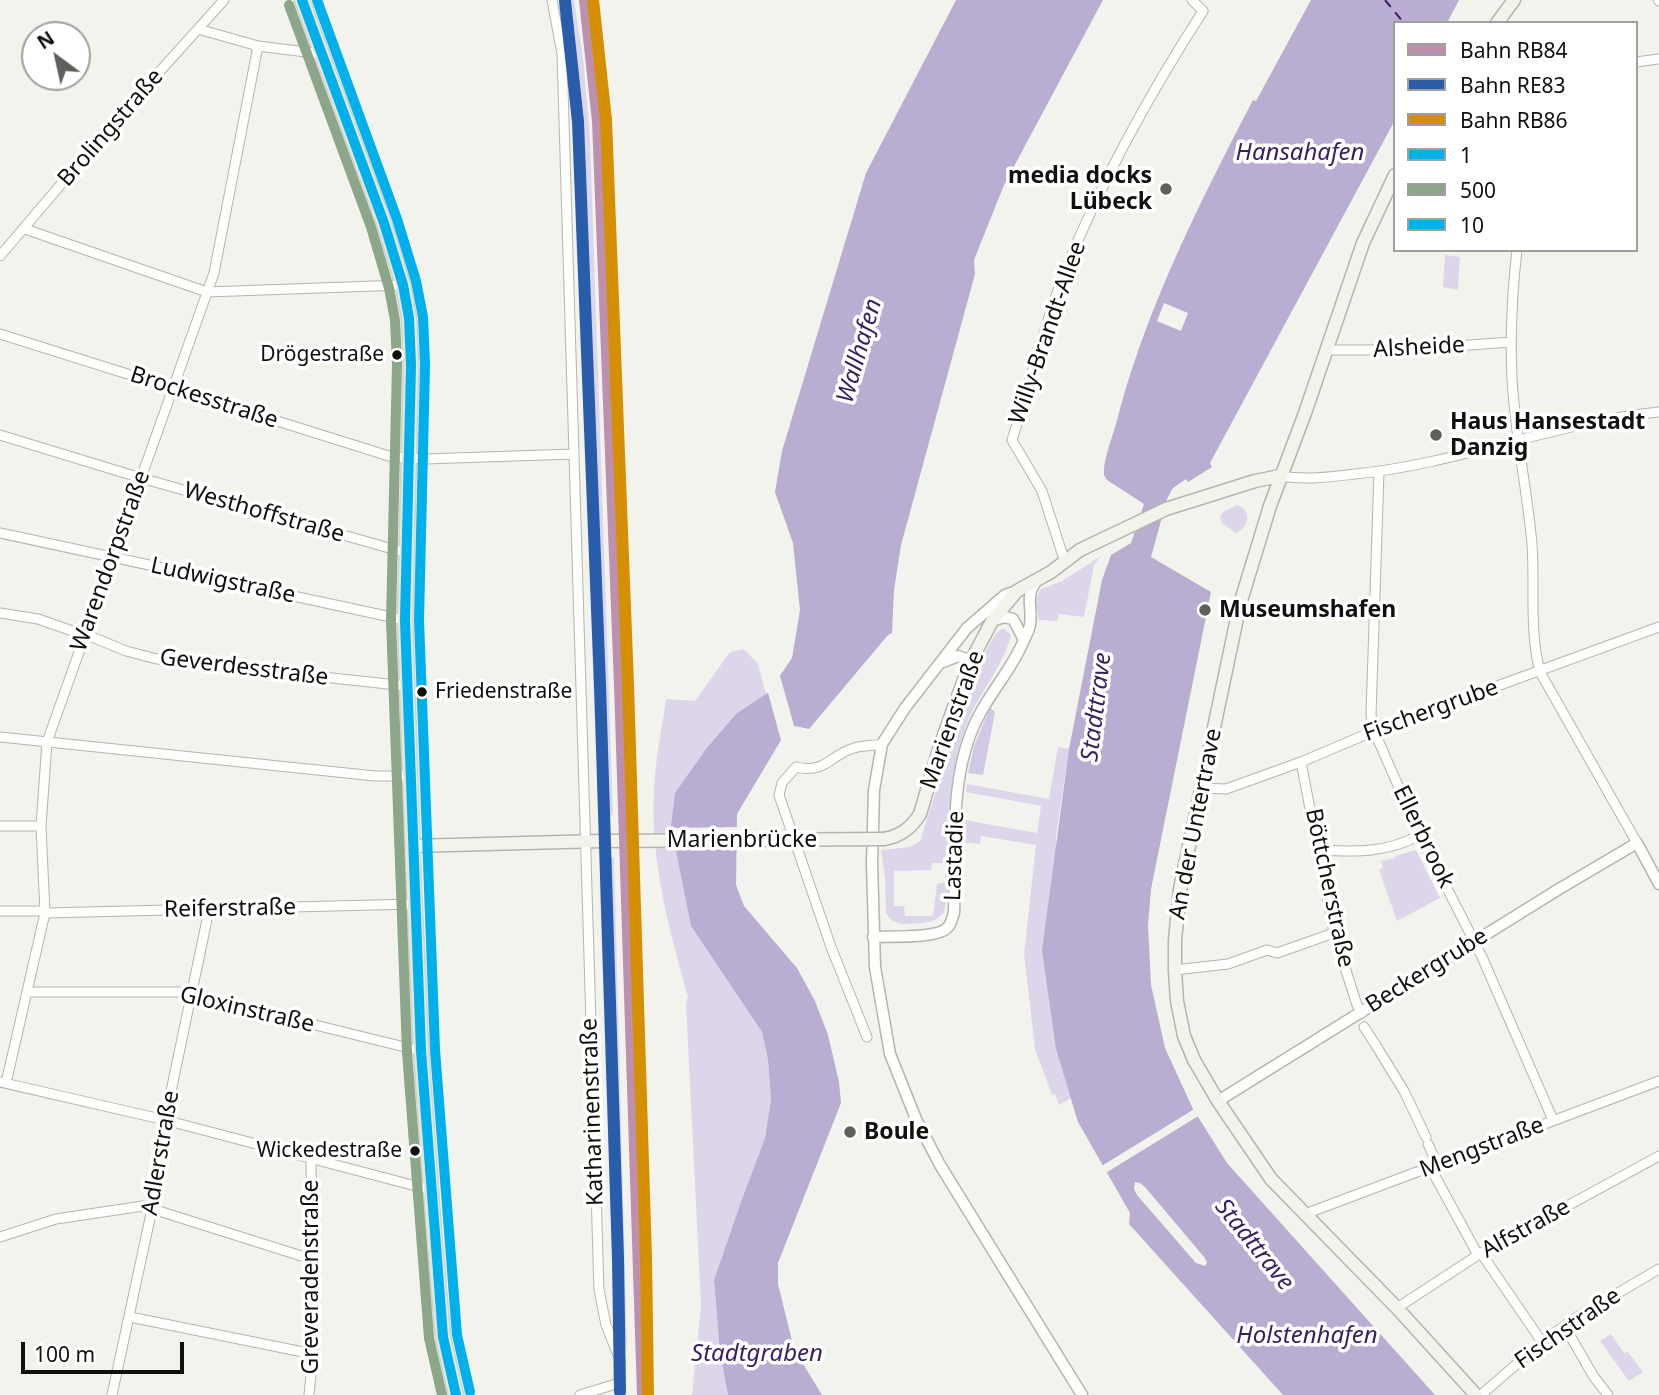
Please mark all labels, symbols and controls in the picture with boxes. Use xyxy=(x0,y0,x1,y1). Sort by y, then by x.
north arrow xyxy=(21,21,91,91)
legend xyxy=(1393,21,1638,252)
text: N xyxy=(32,25,59,55)
text: Bahn RB84 xyxy=(1460,36,1568,64)
street label: Brolingstraße xyxy=(52,64,170,192)
text: Bahn RE83 xyxy=(1460,71,1566,99)
text: Bahn RB86 xyxy=(1460,106,1568,134)
water label: Hansahafen xyxy=(1236,139,1364,167)
text: 1 xyxy=(1460,141,1472,169)
place label: media docks Lübeck xyxy=(1008,162,1152,216)
text: 500 xyxy=(1460,176,1496,204)
marker: media docks Lübeck xyxy=(1158,181,1174,197)
text: 10 xyxy=(1460,211,1484,239)
street label: Willy-Brandt-Allee xyxy=(1004,238,1092,428)
water label: Wallhafen xyxy=(831,296,889,406)
street label: Alsheide xyxy=(1372,332,1466,364)
place label: Drögestraße xyxy=(260,342,384,368)
marker: Drögestraße xyxy=(390,348,404,362)
street label: Brockesstraße xyxy=(127,361,281,435)
place label: Haus Hansestadt Danzig xyxy=(1450,408,1645,462)
marker: Haus Hansestadt Danzig xyxy=(1428,427,1444,443)
street label: Warendorpstraße xyxy=(65,467,157,655)
street label: Westhoffstraße xyxy=(180,477,348,549)
street label: Ludwigstraße xyxy=(148,552,298,610)
place label: Museumshafen xyxy=(1219,596,1396,624)
marker: Museumshafen xyxy=(1197,602,1213,618)
street label: Geverdesstraße xyxy=(158,644,330,692)
street label: Marienstraße xyxy=(915,647,991,793)
water label: Stadttrave xyxy=(1076,651,1118,763)
street label: Fischergrube xyxy=(1360,674,1502,748)
place label: Friedenstraße xyxy=(435,679,572,705)
marker: Friedenstraße xyxy=(415,685,429,699)
street label: An der Untertrave xyxy=(1164,726,1228,922)
street label: Ellerbrook xyxy=(1386,781,1460,893)
street label: Böttcherstraße xyxy=(1299,806,1359,970)
street label: Lastadie xyxy=(940,810,970,902)
street label: Marienbrücke xyxy=(667,826,817,854)
street label: Reiferstraße xyxy=(164,894,296,924)
street label: Beckergrube xyxy=(1361,923,1493,1019)
street label: Gloxinstraße xyxy=(177,981,317,1039)
street label: Katharinenstraße xyxy=(576,1018,610,1206)
street label: Adlerstraße xyxy=(136,1089,186,1217)
street label: Mengstraße xyxy=(1416,1112,1548,1184)
place label: Boule xyxy=(864,1118,929,1146)
marker: Boule xyxy=(842,1124,858,1140)
place label: Wickedestraße xyxy=(256,1138,402,1164)
marker: Wickedestraße xyxy=(408,1144,422,1158)
street label: Greveradenstraße xyxy=(297,1180,325,1374)
water label: Stadttrave xyxy=(1208,1193,1300,1297)
street label: Alfstraße xyxy=(1477,1193,1575,1265)
street label: Fischstraße xyxy=(1510,1282,1626,1376)
water label: Holstenhafen xyxy=(1236,1322,1378,1350)
scale bar xyxy=(24,1328,187,1372)
text: 100 m xyxy=(34,1340,95,1368)
water label: Stadtgraben xyxy=(691,1340,823,1368)

